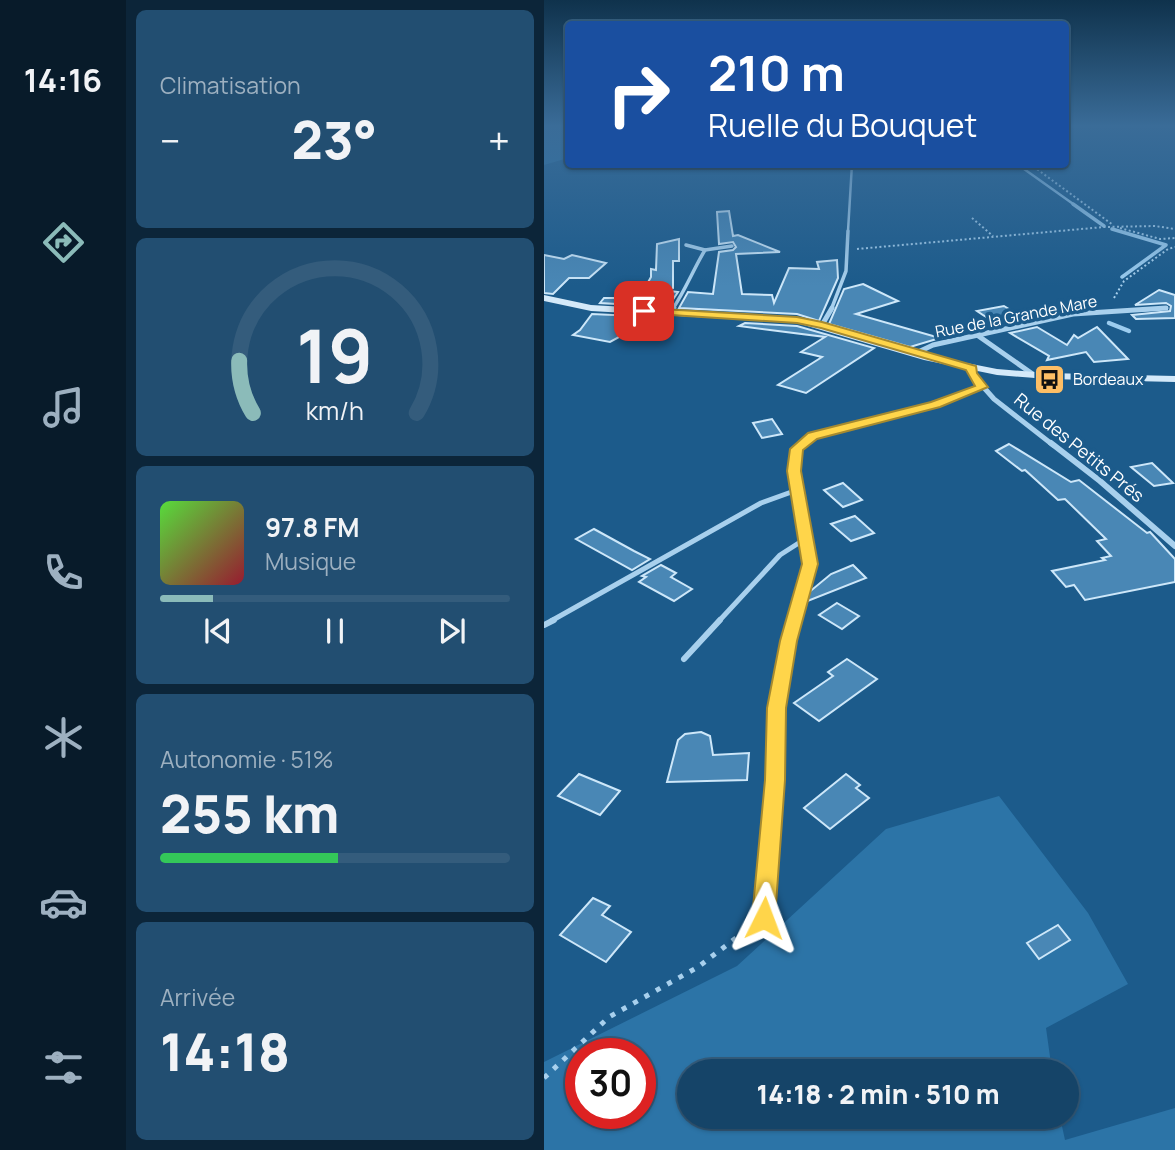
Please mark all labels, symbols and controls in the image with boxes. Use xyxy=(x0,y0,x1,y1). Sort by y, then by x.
text: 210 m xyxy=(708,39,845,106)
icon: right xyxy=(593,49,684,140)
text: 14:16 xyxy=(24,58,102,102)
text: Climatisation xyxy=(160,69,301,101)
text: Ruelle du Bouquet xyxy=(708,103,977,147)
text: 23° xyxy=(292,104,377,175)
text: − xyxy=(160,114,181,166)
text: + xyxy=(488,114,510,166)
icon: directions xyxy=(39,218,88,267)
pin xyxy=(614,281,674,341)
street label: Rue de la Grande Mare xyxy=(933,290,1099,342)
icon: arrive xyxy=(625,292,663,330)
text: 19 xyxy=(296,305,374,405)
bus stop icon: Bordeaux xyxy=(1033,362,1067,396)
place label: Bordeaux xyxy=(1073,368,1144,390)
icon: music xyxy=(39,383,88,432)
street label: Rue des Petits Prés xyxy=(1010,387,1150,507)
text: km/h xyxy=(306,393,364,428)
text: 97.8 FM xyxy=(265,509,359,545)
text: Musique xyxy=(265,545,356,577)
icon: phone xyxy=(39,548,88,597)
icon: previous xyxy=(199,612,237,650)
icon: pause xyxy=(316,612,354,650)
icon: next xyxy=(433,612,471,650)
icon: climate xyxy=(39,713,88,762)
text: Autonomie · 51% xyxy=(160,743,334,775)
text: 255 km xyxy=(160,778,339,849)
icon: car xyxy=(39,878,88,927)
position arrow xyxy=(727,881,801,955)
text: Arrivée xyxy=(160,981,235,1013)
text: 14:18 xyxy=(160,1016,290,1087)
speed limit sign: 30 xyxy=(565,1038,656,1129)
icon: filters xyxy=(39,1043,88,1092)
text: 14:18 · 2 min · 510 m xyxy=(756,1076,1000,1112)

